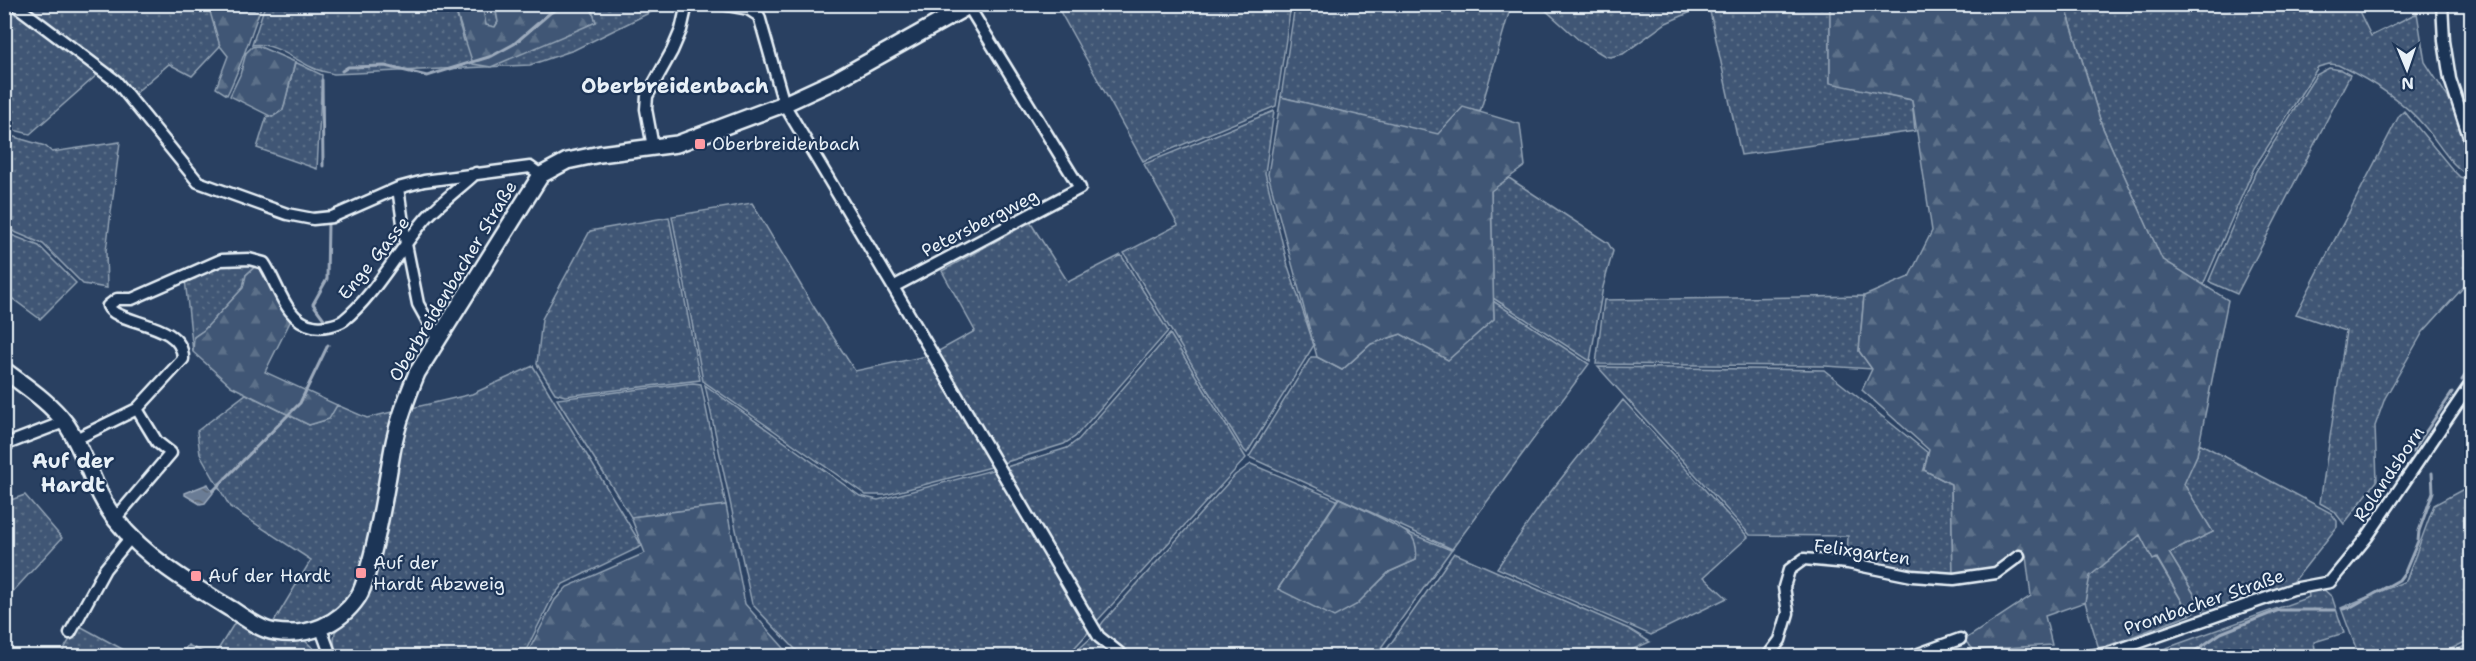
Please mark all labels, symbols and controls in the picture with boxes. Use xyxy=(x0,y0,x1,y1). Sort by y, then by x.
north arrow xyxy=(2377,39,2437,99)
district label: Oberbreidenbach xyxy=(581,72,769,100)
text: N xyxy=(2401,73,2414,94)
place label: Oberbreidenbach xyxy=(712,132,860,156)
marker: Oberbreidenbach xyxy=(693,137,707,151)
street label: Oberbreidenbacher Straße xyxy=(383,176,523,386)
street label: Petersbergweg xyxy=(917,183,1043,263)
street label: Enge Gasse xyxy=(333,211,415,305)
street label: Rolandsborn xyxy=(2348,422,2430,526)
district label: Auf der Hardt xyxy=(32,447,114,499)
street label: Felixgarten xyxy=(1812,533,1912,571)
place label: Auf der Hardt Abzweig xyxy=(373,551,505,596)
street label: Prombacher Straße xyxy=(2121,563,2287,641)
place label: Auf der Hardt xyxy=(208,564,331,588)
marker: Auf der Hardt Abzweig xyxy=(354,566,368,580)
marker: Auf der Hardt xyxy=(189,569,203,583)

